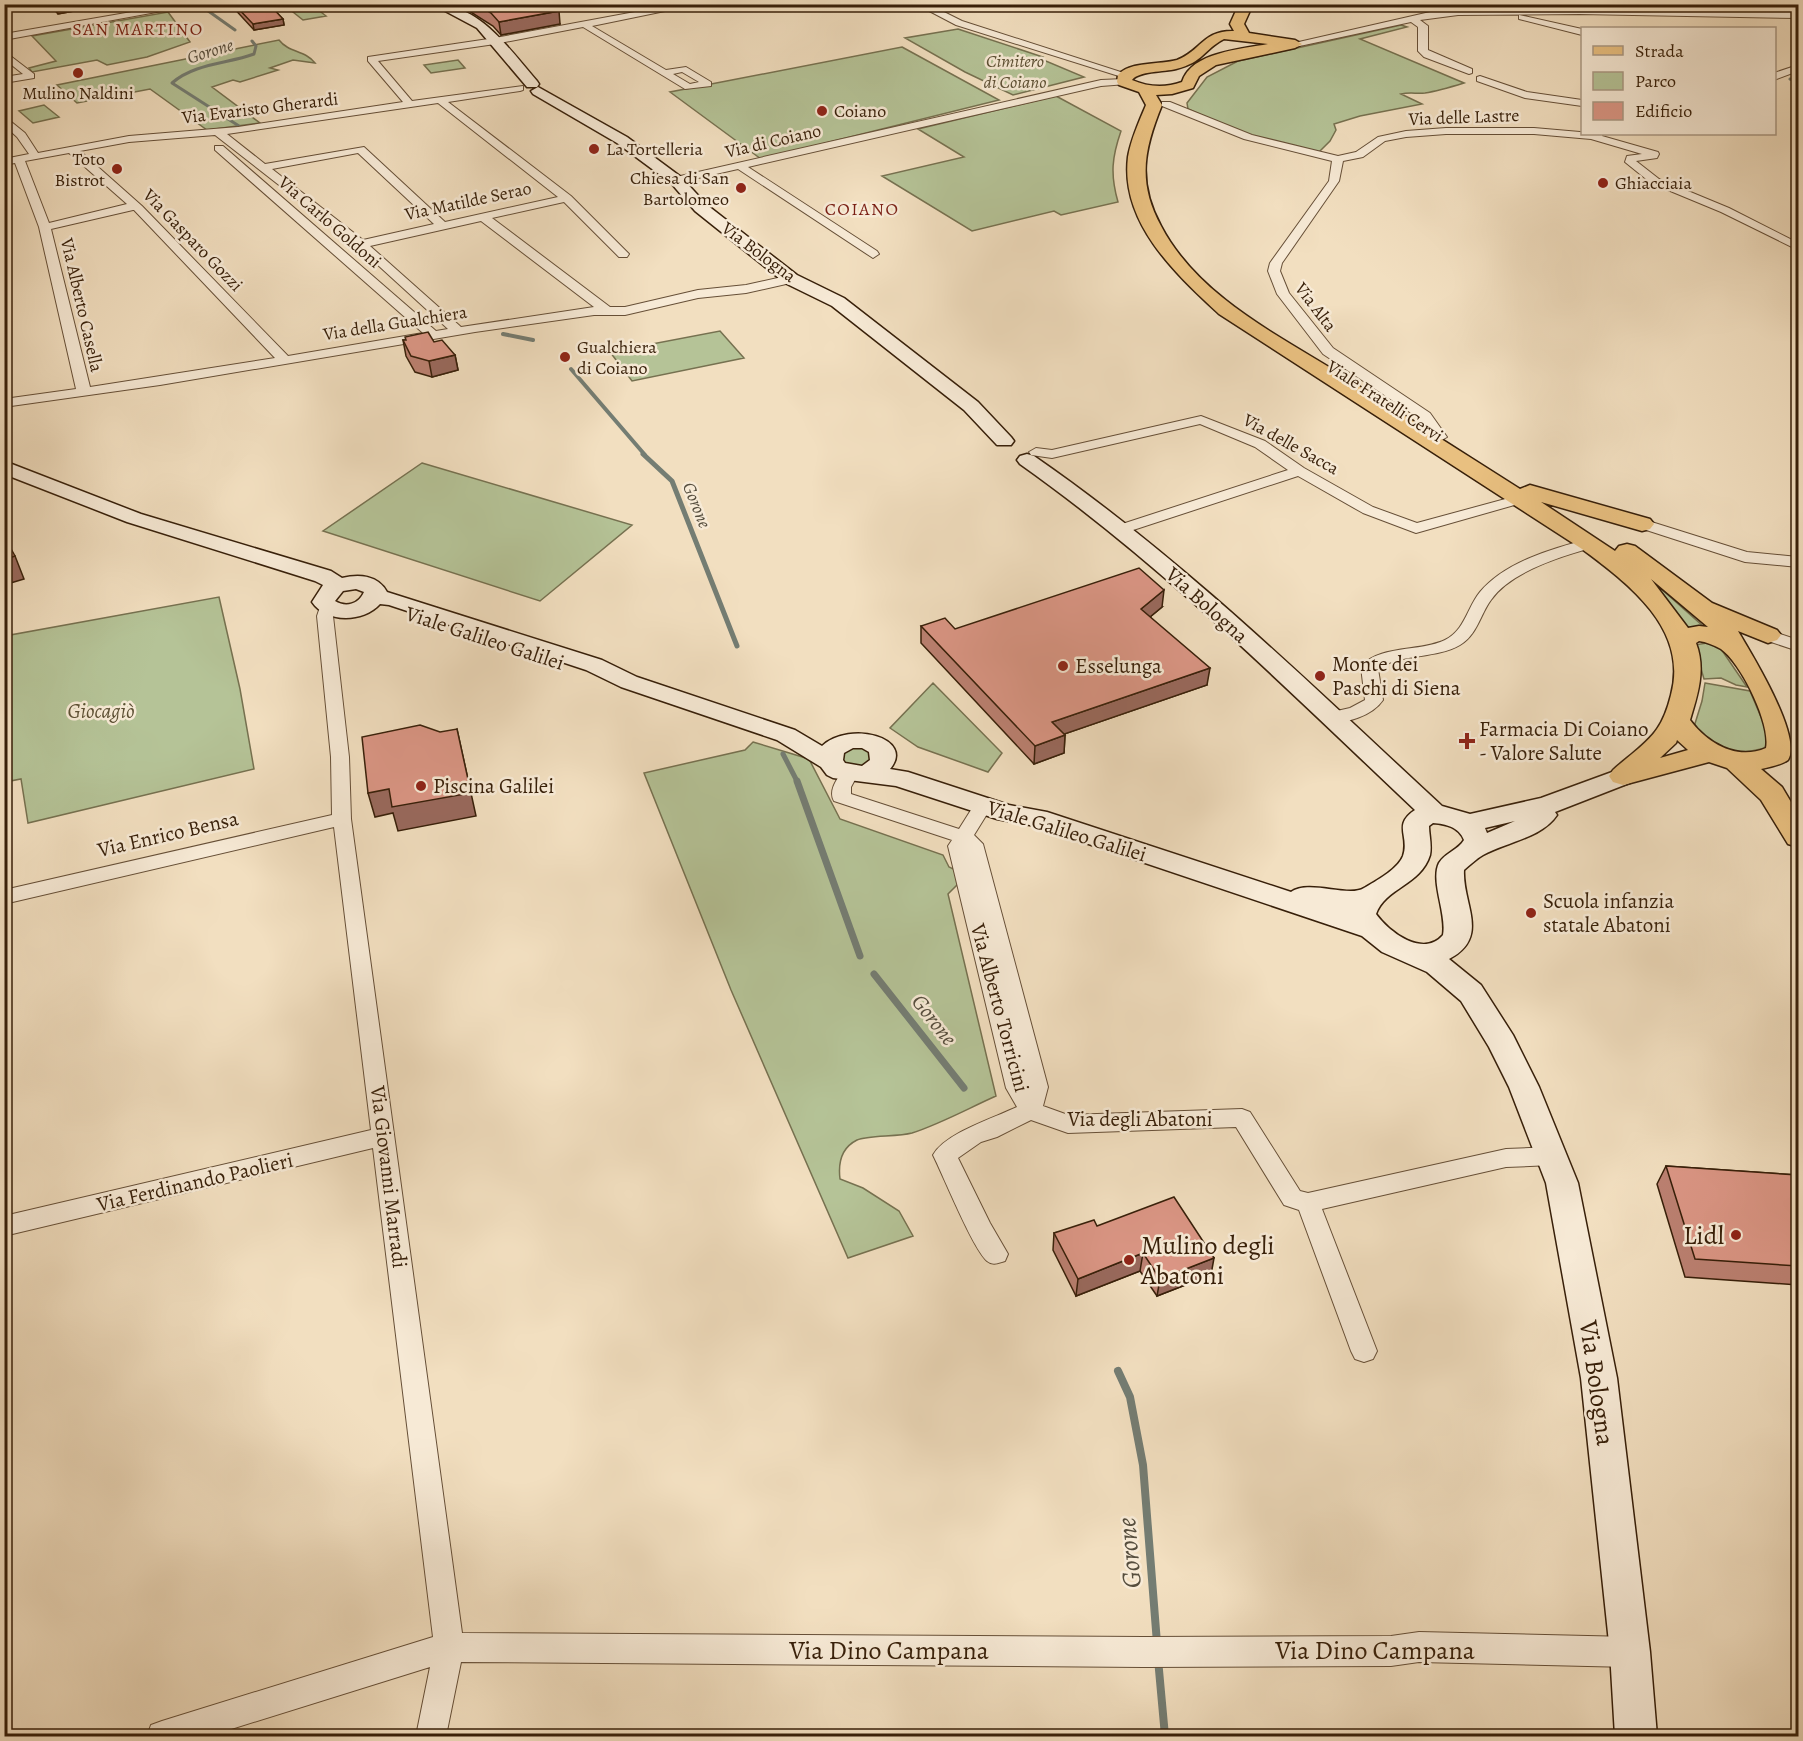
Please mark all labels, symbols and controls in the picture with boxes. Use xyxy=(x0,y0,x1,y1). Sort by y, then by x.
district label: SAN MARTINO xyxy=(72,17,204,41)
legend xyxy=(1581,27,1776,135)
water label: Gorone xyxy=(184,32,237,69)
text: Strada xyxy=(1635,39,1684,63)
park label: Cimitero di Coiano xyxy=(983,49,1047,94)
marker: Mulino Naldini xyxy=(71,66,85,80)
text: Parco xyxy=(1635,69,1676,93)
place label: Mulino Naldini xyxy=(22,81,134,105)
street label: Via Evaristo Gherardi xyxy=(180,87,339,130)
place label: Coiano xyxy=(834,99,886,123)
text: Edificio xyxy=(1635,99,1692,123)
street label: Via delle Lastre xyxy=(1407,103,1520,131)
marker: Coiano xyxy=(815,104,829,118)
street label: Via di Coiano xyxy=(722,118,823,164)
place label: La Tortelleria xyxy=(606,137,704,161)
marker: La Tortelleria xyxy=(587,142,601,156)
place label: Toto Bistrot xyxy=(55,147,105,192)
marker: Toto Bistrot xyxy=(110,162,124,176)
place label: Chiesa di San Bartolomeo xyxy=(630,166,729,211)
street label: Via Carlo Goldoni xyxy=(273,170,387,273)
place label: Ghiacciaia xyxy=(1615,171,1692,195)
street label: Via Matilde Serao xyxy=(402,176,533,226)
marker: Ghiacciaia xyxy=(1596,176,1610,190)
marker: Chiesa di San Bartolomeo xyxy=(734,181,748,195)
street label: Via Gasparo Gozzi xyxy=(137,183,248,297)
district label: COIANO xyxy=(825,197,899,221)
street label: Via Bologna xyxy=(716,215,802,288)
street label: Via Alberto Casella xyxy=(55,235,109,375)
street label: Via Alta xyxy=(1289,277,1343,337)
street label: Via della Gualchiera xyxy=(320,300,469,346)
place label: Gualchiera di Coiano xyxy=(577,335,657,380)
marker: Gualchiera di Coiano xyxy=(558,350,572,364)
street label: Viale Fratelli Cervi xyxy=(1321,354,1448,448)
street label: Via delle Sacca xyxy=(1238,407,1344,481)
water label: Gorone xyxy=(677,479,717,532)
street label: Via Bologna xyxy=(1159,560,1254,650)
street label: Viale Galileo Galilei xyxy=(401,599,568,677)
place label: Monte dei Paschi di Siena xyxy=(1332,650,1461,702)
place label: Esselunga xyxy=(1075,652,1162,680)
marker: Esselunga xyxy=(1056,659,1070,673)
marker: Monte dei Paschi di Siena xyxy=(1313,669,1327,683)
park label: Giocagiò xyxy=(67,697,135,725)
place label: Farmacia Di Coiano - Valore Salute xyxy=(1479,715,1648,767)
marker: Farmacia Di Coiano - Valore Salute xyxy=(1460,734,1474,748)
place label: Piscina Galilei xyxy=(433,772,554,800)
marker: Piscina Galilei xyxy=(414,779,428,793)
street label: Viale Galileo Galilei xyxy=(983,793,1150,869)
street label: Via Enrico Bensa xyxy=(94,804,241,864)
place label: Scuola infanzia statale Abatoni xyxy=(1543,887,1675,939)
marker: Scuola infanzia statale Abatoni xyxy=(1524,906,1538,920)
street label: Via Alberto Torricini xyxy=(964,920,1036,1095)
water label: Gorone xyxy=(904,988,964,1052)
street label: Via Giovanni Marradi xyxy=(364,1083,414,1270)
street label: Via degli Abatoni xyxy=(1066,1105,1213,1133)
street label: Via Ferdinando Paolieri xyxy=(93,1146,296,1218)
place label: Lidl xyxy=(1683,1218,1724,1253)
place label: Mulino degli Abatoni xyxy=(1140,1228,1275,1293)
marker: Lidl xyxy=(1729,1228,1743,1242)
marker: Mulino degli Abatoni xyxy=(1122,1253,1136,1267)
street label: Via Bologna xyxy=(1571,1317,1623,1448)
water label: Gorone xyxy=(1108,1516,1150,1590)
street label: Via Dino Campana xyxy=(788,1633,989,1668)
street label: Via Dino Campana xyxy=(1274,1633,1475,1668)

